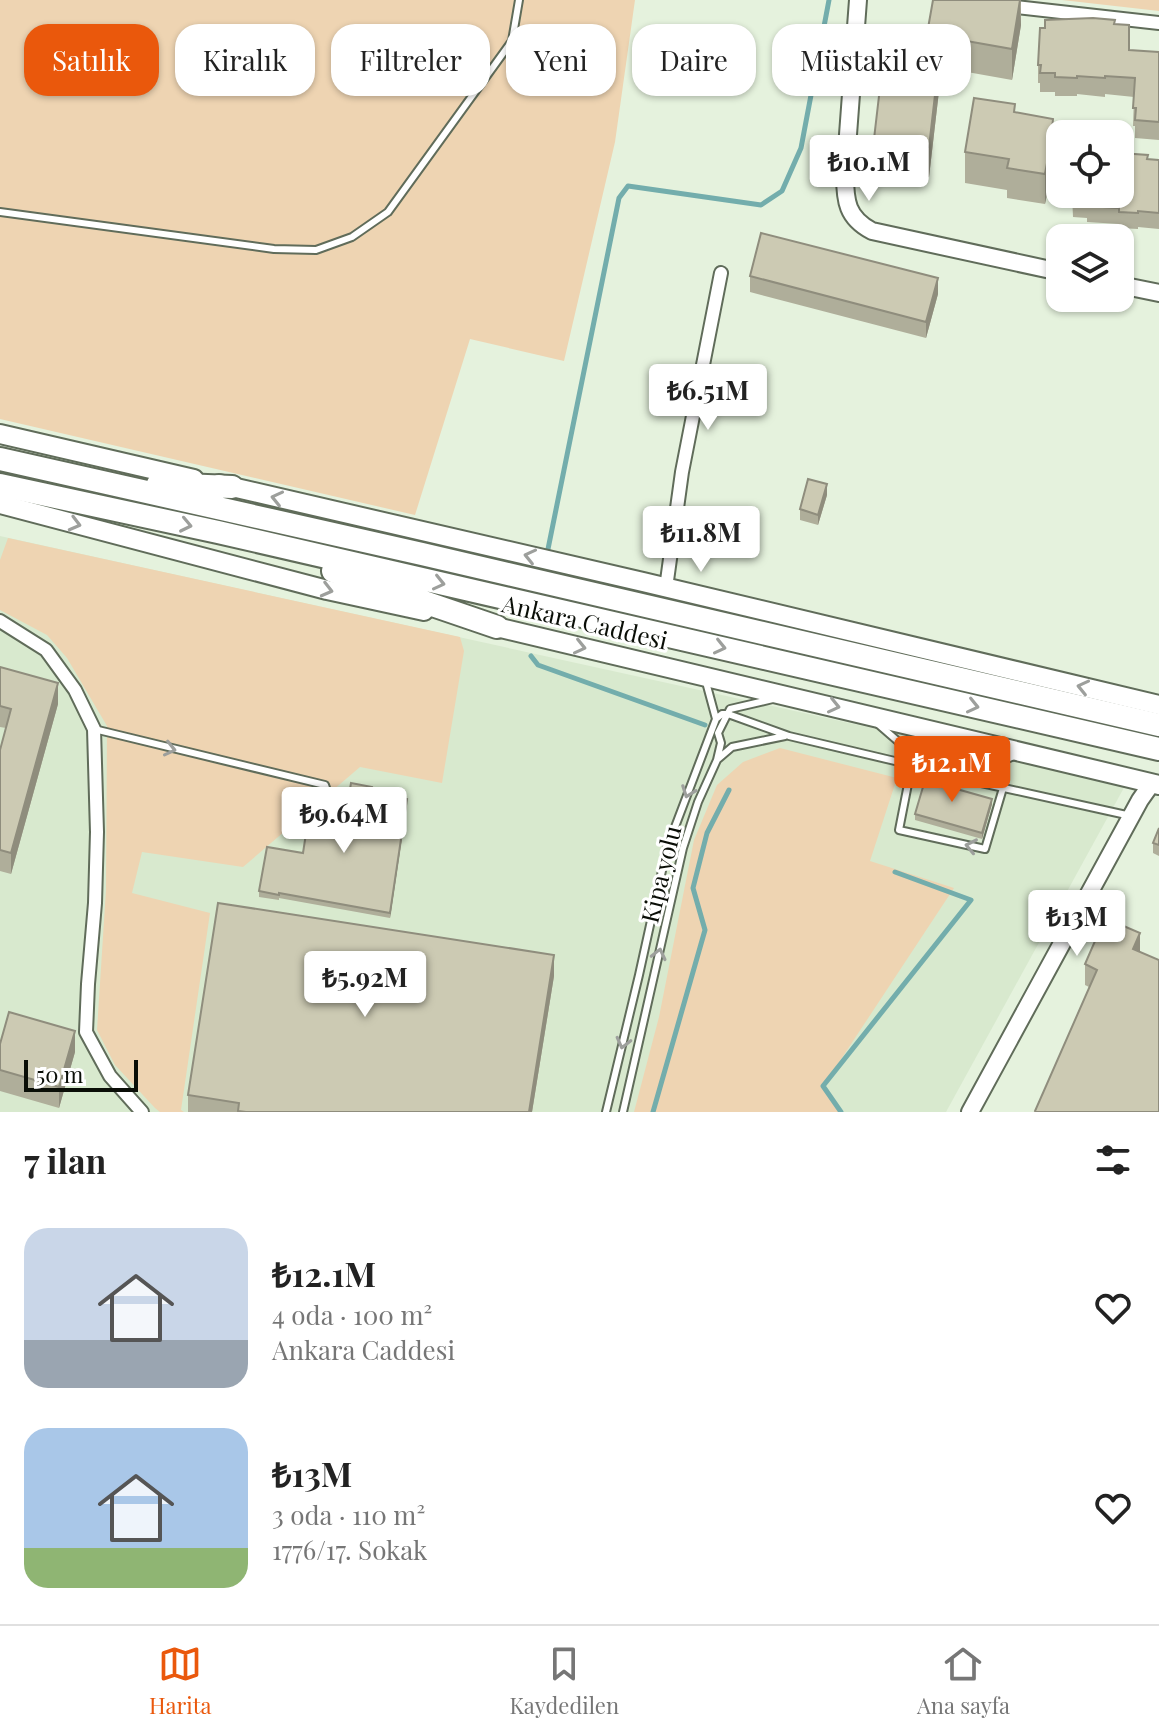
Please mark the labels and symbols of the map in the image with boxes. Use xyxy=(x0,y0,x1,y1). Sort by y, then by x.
pin: ₺10.1M xyxy=(804,135,934,203)
pin: ₺6.51M xyxy=(643,364,773,432)
one-way arrow xyxy=(271,490,284,507)
pin: ₺11.8M xyxy=(636,506,766,574)
one-way arrow xyxy=(68,514,82,531)
one-way arrow xyxy=(178,516,192,533)
one-way arrow xyxy=(524,548,538,565)
one-way arrow xyxy=(432,574,446,591)
one-way arrow xyxy=(319,580,333,597)
street label: Ankara Caddesi xyxy=(498,586,671,656)
one-way arrow xyxy=(573,637,587,654)
one-way arrow xyxy=(713,638,726,655)
one-way arrow xyxy=(1077,679,1091,696)
one-way arrow xyxy=(826,697,840,714)
one-way arrow xyxy=(966,697,980,714)
pin: ₺12.1M xyxy=(887,736,1017,804)
one-way arrow xyxy=(162,739,176,756)
one-way arrow xyxy=(681,784,698,798)
pin: ₺9.64M xyxy=(279,787,409,855)
street label: Kipa yolu xyxy=(632,822,688,926)
one-way arrow xyxy=(965,838,978,855)
pin: ₺13M xyxy=(1030,890,1124,958)
one-way arrow xyxy=(650,948,667,961)
pin: ₺5.92M xyxy=(300,951,430,1019)
one-way arrow xyxy=(615,1035,632,1049)
scale bar xyxy=(24,1056,138,1092)

